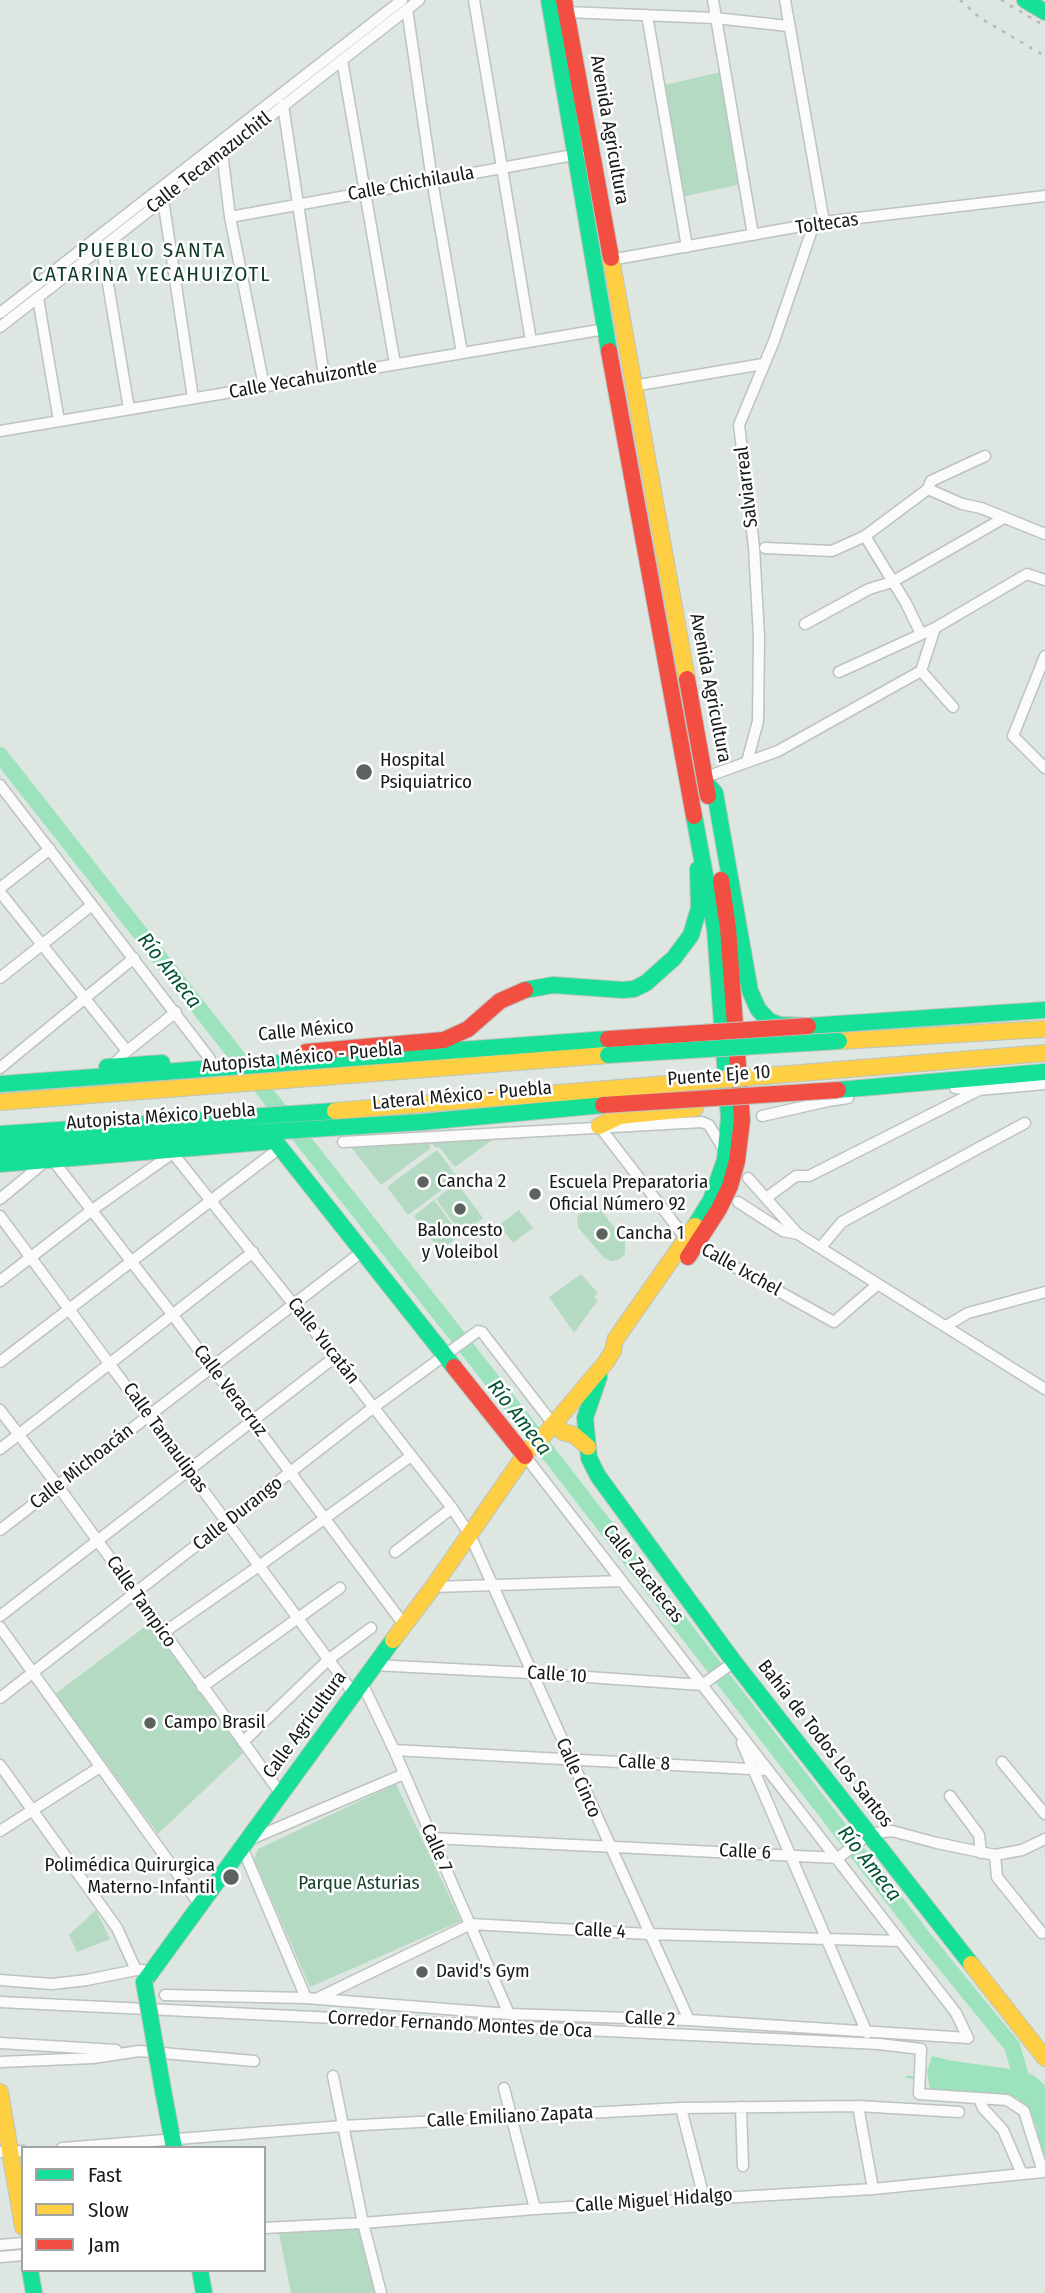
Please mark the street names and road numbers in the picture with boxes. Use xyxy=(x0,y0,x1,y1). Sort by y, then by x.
street label: Avenida Agricultura xyxy=(585,54,633,206)
street label: Calle Tecamazuchitl xyxy=(142,107,276,219)
street label: Calle Chichilaula xyxy=(346,162,476,206)
street label: Toltecas xyxy=(794,208,860,240)
street label: Calle Yecahuizontle xyxy=(227,356,379,404)
street label: Salviarreal xyxy=(731,445,763,529)
street label: Avenida Agricultura xyxy=(684,612,736,764)
street label: Calle México xyxy=(257,1015,355,1047)
street label: Autopista México - Puebla xyxy=(201,1038,403,1078)
street label: Puente Eje 10 xyxy=(667,1061,771,1091)
street label: Lateral México - Puebla xyxy=(371,1077,553,1115)
street label: Autopista México Puebla xyxy=(65,1099,257,1135)
street label: Calle Ixchel xyxy=(697,1239,785,1301)
street label: Calle Yucatán xyxy=(282,1293,364,1389)
street label: Calle Veracruz xyxy=(188,1341,272,1441)
street label: Calle Tamaulipas xyxy=(117,1379,213,1497)
street label: Calle Michoacán xyxy=(26,1419,138,1515)
street label: Calle Durango xyxy=(189,1472,287,1556)
street label: Calle Zacatecas xyxy=(598,1520,688,1628)
street label: Calle Tampico xyxy=(101,1552,181,1652)
street label: Bahía de Todos Los Santos xyxy=(753,1656,897,1832)
street label: Calle 10 xyxy=(526,1662,588,1688)
street label: Calle Agricultura xyxy=(258,1667,352,1783)
street label: Calle Cinco xyxy=(550,1735,606,1821)
street label: Calle 8 xyxy=(618,1750,670,1776)
street label: Calle 7 xyxy=(415,1820,457,1876)
street label: Calle 6 xyxy=(719,1839,771,1865)
street label: Calle 4 xyxy=(574,1918,626,1944)
street label: Corredor Fernando Montes de Oca xyxy=(327,2007,593,2043)
street label: Calle 2 xyxy=(624,2007,676,2031)
street label: Calle Emiliano Zapata xyxy=(426,2101,594,2133)
street label: Calle Miguel Hidalgo xyxy=(575,2184,733,2218)

